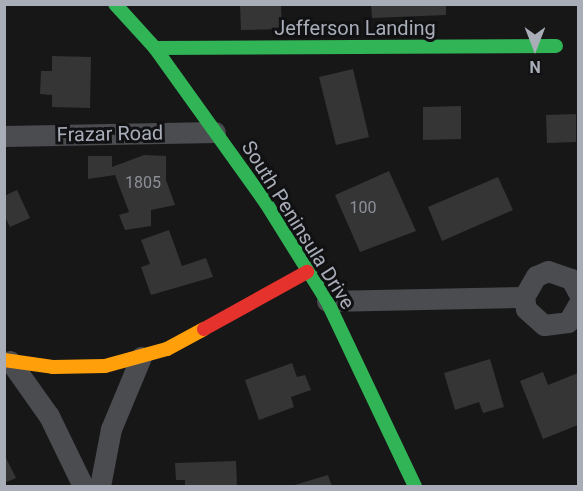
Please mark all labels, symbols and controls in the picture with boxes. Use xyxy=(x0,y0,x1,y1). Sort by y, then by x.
street label: Jefferson Landing xyxy=(274,16,436,40)
north arrow xyxy=(505,18,565,78)
text: N xyxy=(529,57,541,76)
street label: Frazar Road xyxy=(57,121,163,147)
street label: South Peninsula Drive xyxy=(236,136,360,314)
house number: 1805 xyxy=(125,173,161,193)
house number: 100 xyxy=(350,198,376,218)

